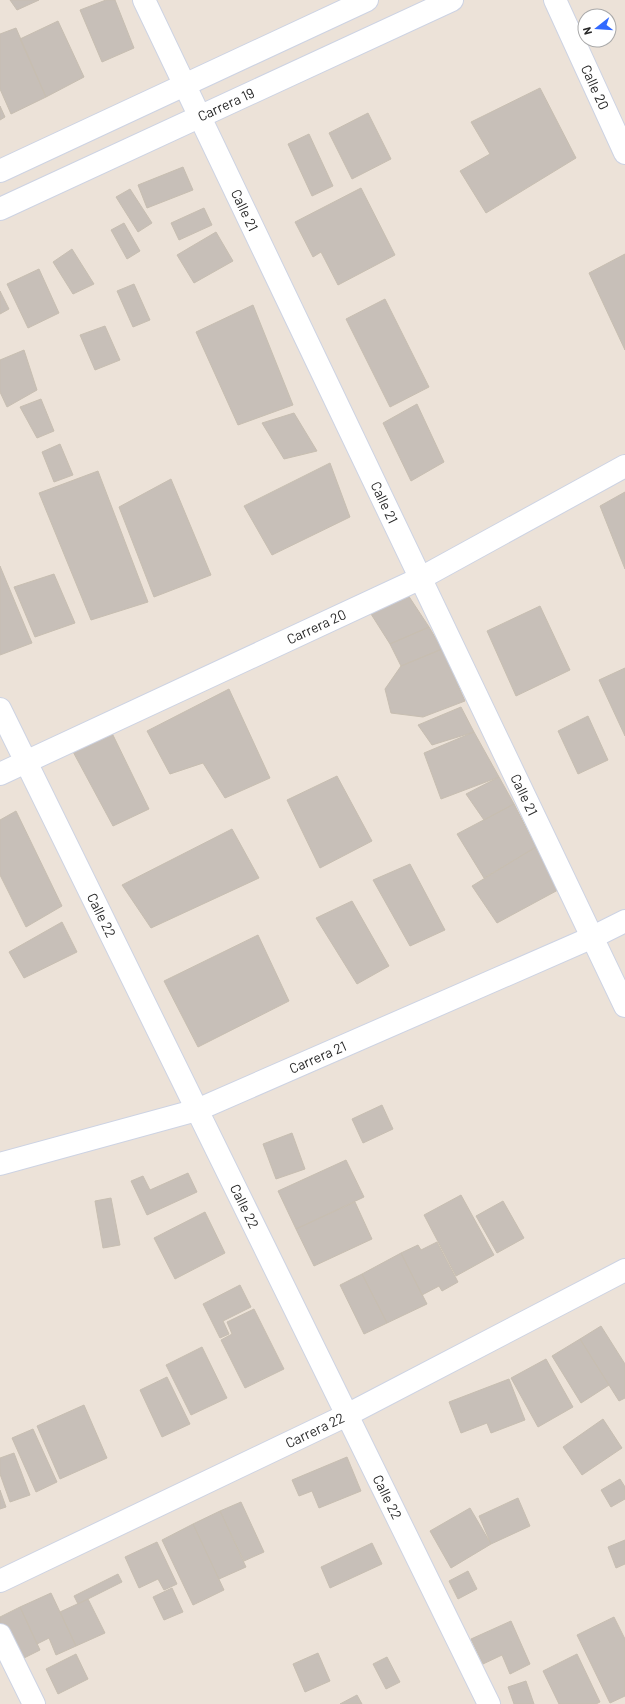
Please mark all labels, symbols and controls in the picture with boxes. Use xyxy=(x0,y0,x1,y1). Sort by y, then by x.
north arrow xyxy=(577,8,617,48)
text: N xyxy=(580,26,594,36)
street label: Calle 20 xyxy=(578,62,613,112)
street label: Carrera 19 xyxy=(195,84,257,124)
street label: Calle 21 xyxy=(228,186,262,234)
street label: Calle 21 xyxy=(367,479,402,526)
street label: Carrera 20 xyxy=(284,605,349,647)
street label: Calle 21 xyxy=(507,771,542,818)
street label: Calle 22 xyxy=(84,890,120,940)
street label: Carrera 21 xyxy=(286,1037,349,1077)
street label: Calle 22 xyxy=(227,1181,263,1231)
street label: Carrera 22 xyxy=(282,1409,347,1451)
street label: Calle 22 xyxy=(370,1472,406,1522)

